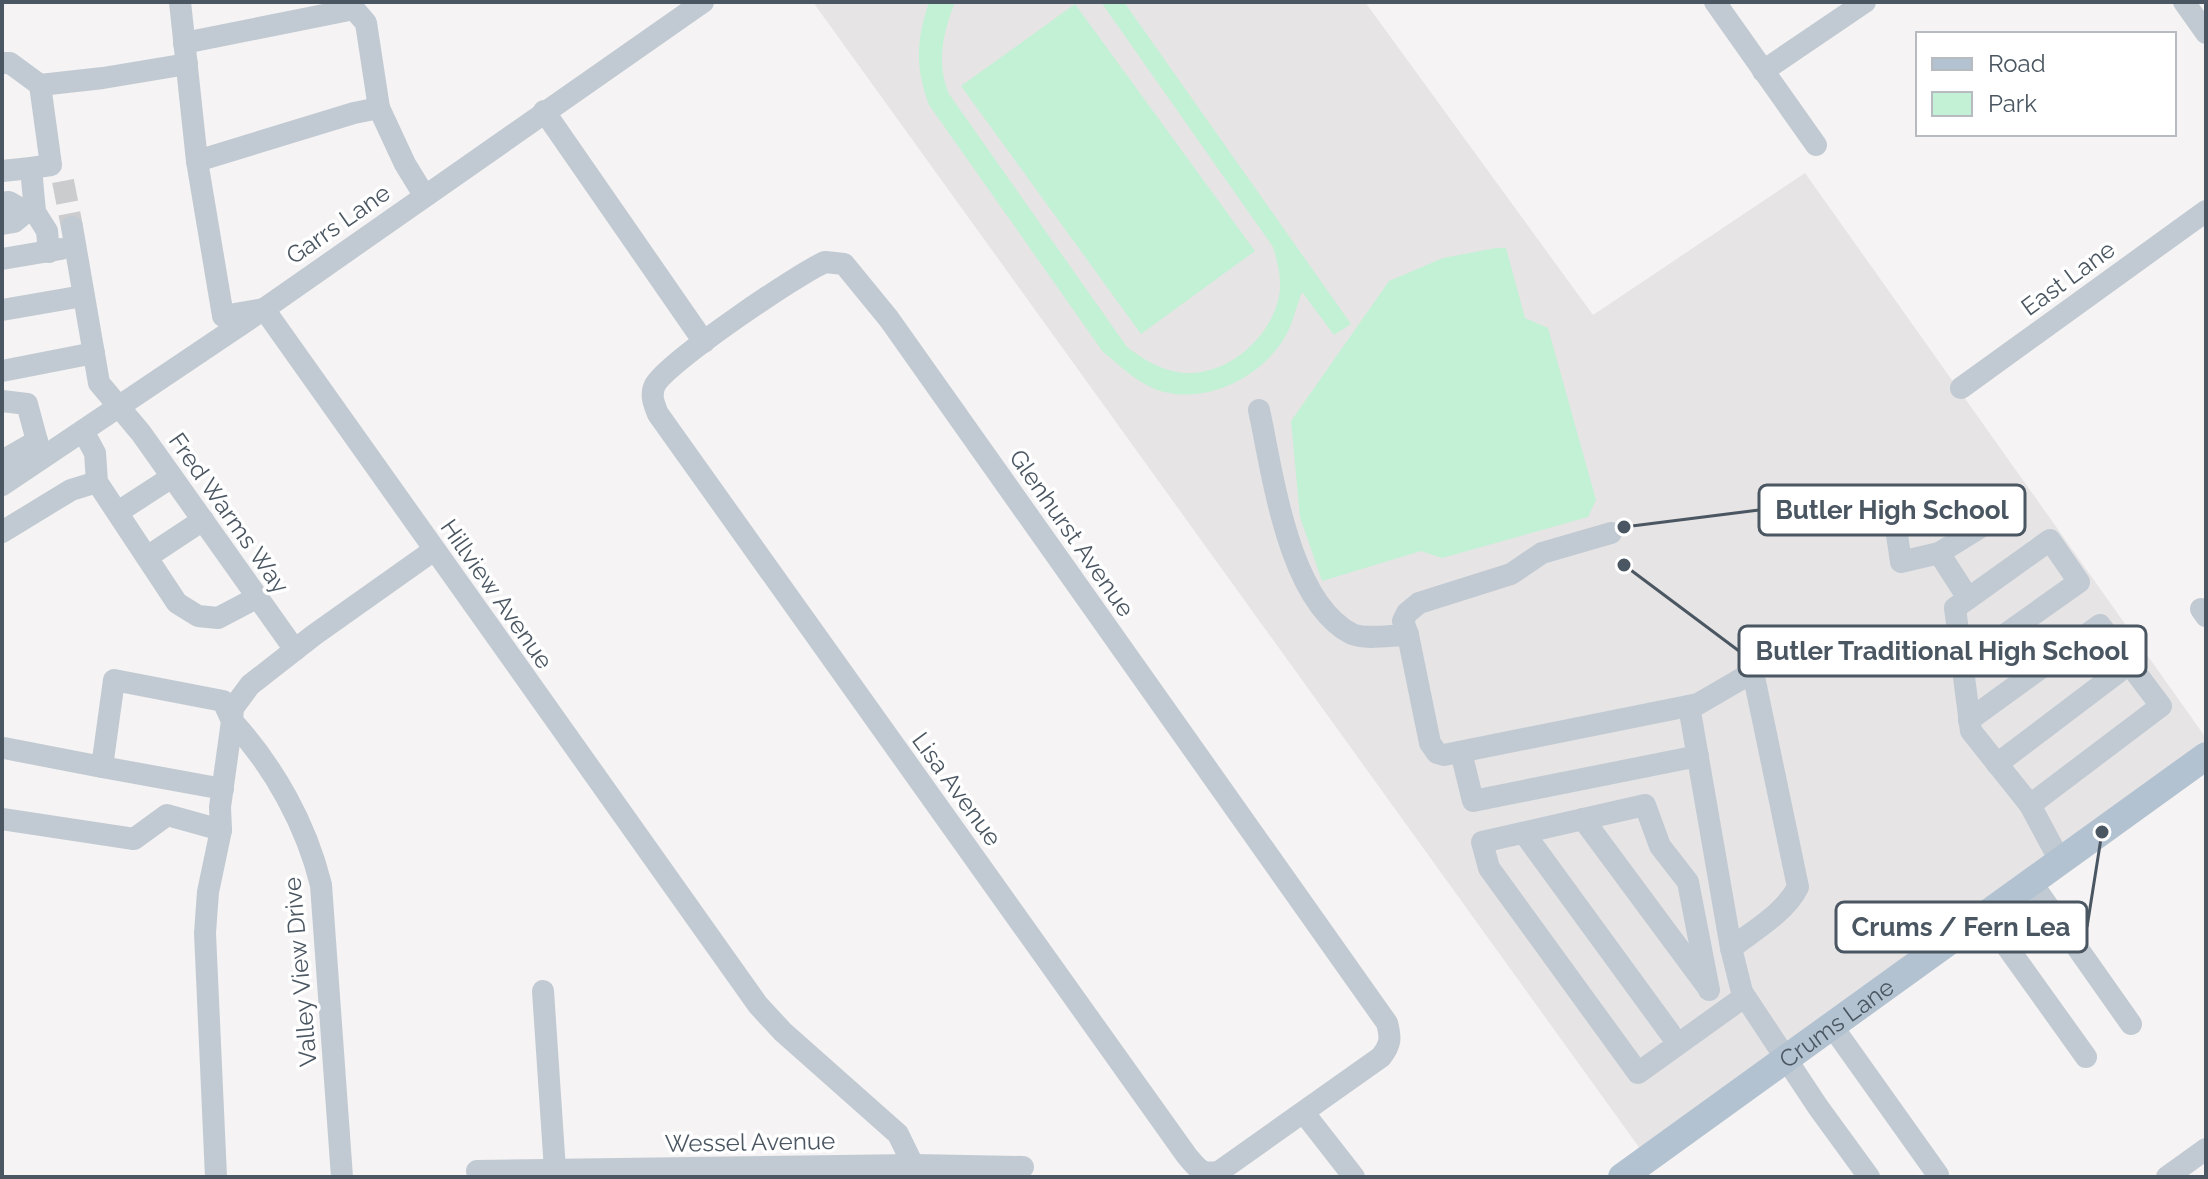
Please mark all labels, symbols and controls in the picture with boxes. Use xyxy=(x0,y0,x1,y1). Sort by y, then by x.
legend xyxy=(1916,32,2176,136)
text: Road xyxy=(1988,49,2046,78)
text: Park xyxy=(1988,89,2037,118)
street label: Garrs Lane xyxy=(281,178,395,270)
street label: East Lane xyxy=(2016,234,2120,322)
street label: Fred Warms Way xyxy=(163,427,295,599)
street label: Glenhurst Avenue xyxy=(1003,444,1141,622)
callout: Butler High School xyxy=(1759,485,2025,535)
text: Butler High School xyxy=(1775,495,2010,525)
street label: Hillview Avenue xyxy=(435,514,559,674)
callout: Butler Traditional High School xyxy=(1739,626,2146,676)
text: Butler Traditional High School xyxy=(1756,636,2129,666)
street label: Lisa Avenue xyxy=(906,726,1008,852)
street label: Valley View Drive xyxy=(277,876,323,1068)
callout: Crums / Fern Lea xyxy=(1836,902,2087,952)
text: Crums / Fern Lea xyxy=(1852,912,2071,942)
street label: Crums Lane xyxy=(1773,972,1899,1074)
street label: Wessel Avenue xyxy=(665,1126,835,1158)

